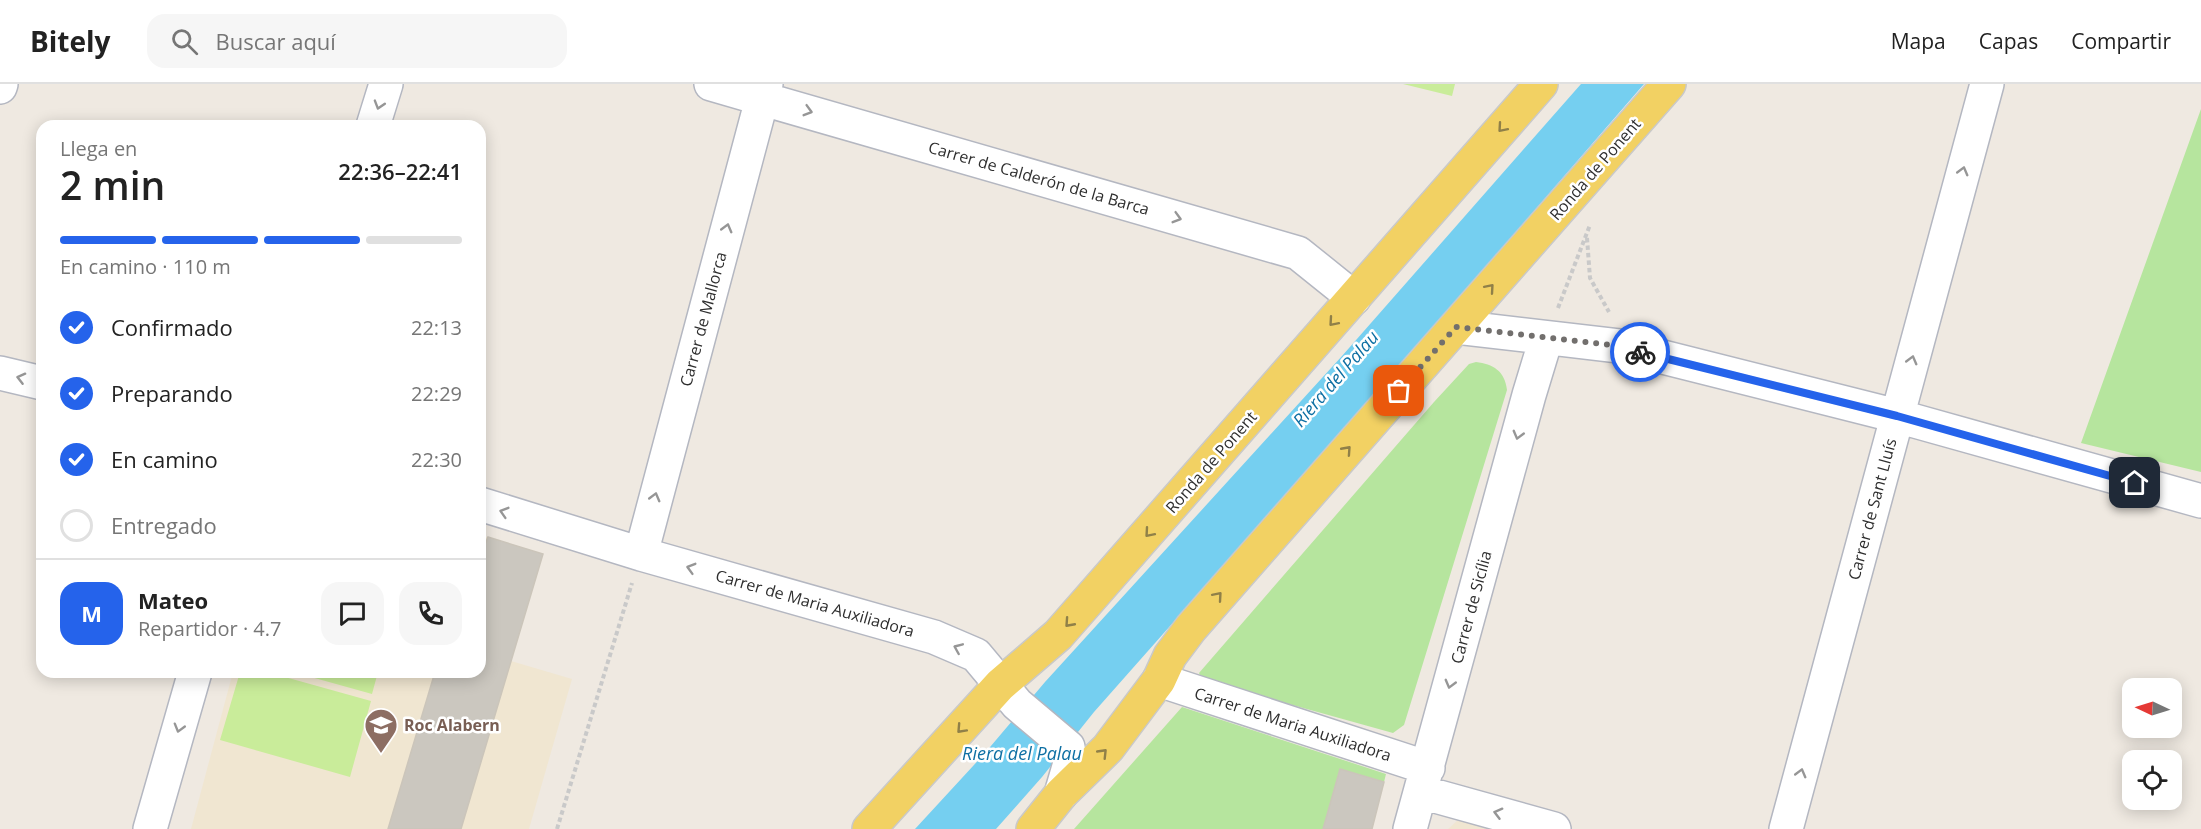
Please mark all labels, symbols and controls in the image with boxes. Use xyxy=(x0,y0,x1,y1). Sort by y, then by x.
search box xyxy=(147,14,567,68)
text: Bitely xyxy=(30,22,111,60)
icon: search xyxy=(168,25,201,58)
text: Buscar aquí xyxy=(216,26,336,56)
text: Mapa xyxy=(1891,27,1946,55)
text: Capas xyxy=(1979,27,2038,55)
text: Compartir xyxy=(2071,27,2171,55)
one-way arrow xyxy=(374,99,387,110)
one-way arrow xyxy=(802,104,813,116)
street label: Ronda de Ponent xyxy=(1545,113,1646,225)
one-way arrow xyxy=(1498,121,1509,132)
text: Llega en xyxy=(60,135,137,162)
street label: Carrer de Calderón de la Barca xyxy=(926,136,1152,220)
text: 22:36–22:41 xyxy=(338,156,462,186)
text: 2 min xyxy=(60,158,165,211)
one-way arrow xyxy=(1956,167,1968,177)
one-way arrow xyxy=(1171,211,1182,223)
one-way arrow xyxy=(720,223,733,233)
street label: Carrer de Mallorca xyxy=(674,249,732,389)
text: En camino · 110 m xyxy=(60,253,231,280)
one-way arrow xyxy=(1483,285,1494,295)
icon: check xyxy=(60,311,93,344)
text: Confirmado xyxy=(111,312,233,342)
text: 22:13 xyxy=(411,314,462,341)
one-way arrow xyxy=(1329,316,1340,326)
courier xyxy=(1610,322,1670,382)
water label: Riera del Palau xyxy=(1287,325,1384,431)
icon: bike xyxy=(1624,336,1657,369)
one-way arrow xyxy=(1905,355,1917,365)
pin xyxy=(1373,365,1424,416)
one-way arrow xyxy=(16,373,26,386)
icon: bag xyxy=(1382,374,1415,407)
icon: check xyxy=(60,377,93,410)
text: Preparando xyxy=(111,378,233,408)
text: 22:29 xyxy=(411,380,462,407)
street label: Ronda de Ponent xyxy=(1161,406,1262,518)
one-way arrow xyxy=(1512,430,1525,440)
street label: Carrer de Sant Lluís xyxy=(1842,436,1902,582)
icon: check xyxy=(60,443,93,476)
text: En camino xyxy=(111,444,218,474)
text: 22:30 xyxy=(411,446,462,473)
one-way arrow xyxy=(1340,446,1351,457)
pin xyxy=(2109,457,2160,508)
icon: home xyxy=(2118,466,2151,499)
one-way arrow xyxy=(648,492,661,502)
one-way arrow xyxy=(499,507,510,519)
text: Entregado xyxy=(111,510,217,540)
one-way arrow xyxy=(1145,526,1156,536)
street label: Carrer de Sicília xyxy=(1445,548,1497,666)
one-way arrow xyxy=(686,563,697,575)
street label: Carrer de Maria Auxiliadora xyxy=(713,564,917,642)
button: chat xyxy=(321,582,384,645)
button: phone xyxy=(399,582,462,645)
text: Mateo xyxy=(138,585,208,615)
one-way arrow xyxy=(1211,593,1222,603)
text: M xyxy=(81,598,102,628)
text: Repartidor · 4.7 xyxy=(138,615,282,642)
one-way arrow xyxy=(1065,616,1076,627)
one-way arrow xyxy=(953,643,964,655)
north arrow xyxy=(2122,678,2182,738)
map controls xyxy=(2122,678,2182,810)
one-way arrow xyxy=(1445,679,1458,689)
street label: Carrer de Maria Auxiliadora xyxy=(1192,682,1394,766)
school or university icon: Roc Alabern xyxy=(363,707,399,754)
place label: Roc Alabern xyxy=(404,714,500,736)
one-way arrow xyxy=(174,722,186,733)
one-way arrow xyxy=(957,722,968,732)
water label: Riera del Palau xyxy=(962,741,1082,765)
one-way arrow xyxy=(1095,749,1106,760)
button: locate xyxy=(2122,750,2182,810)
one-way arrow xyxy=(1793,768,1806,778)
one-way arrow xyxy=(1493,808,1503,821)

